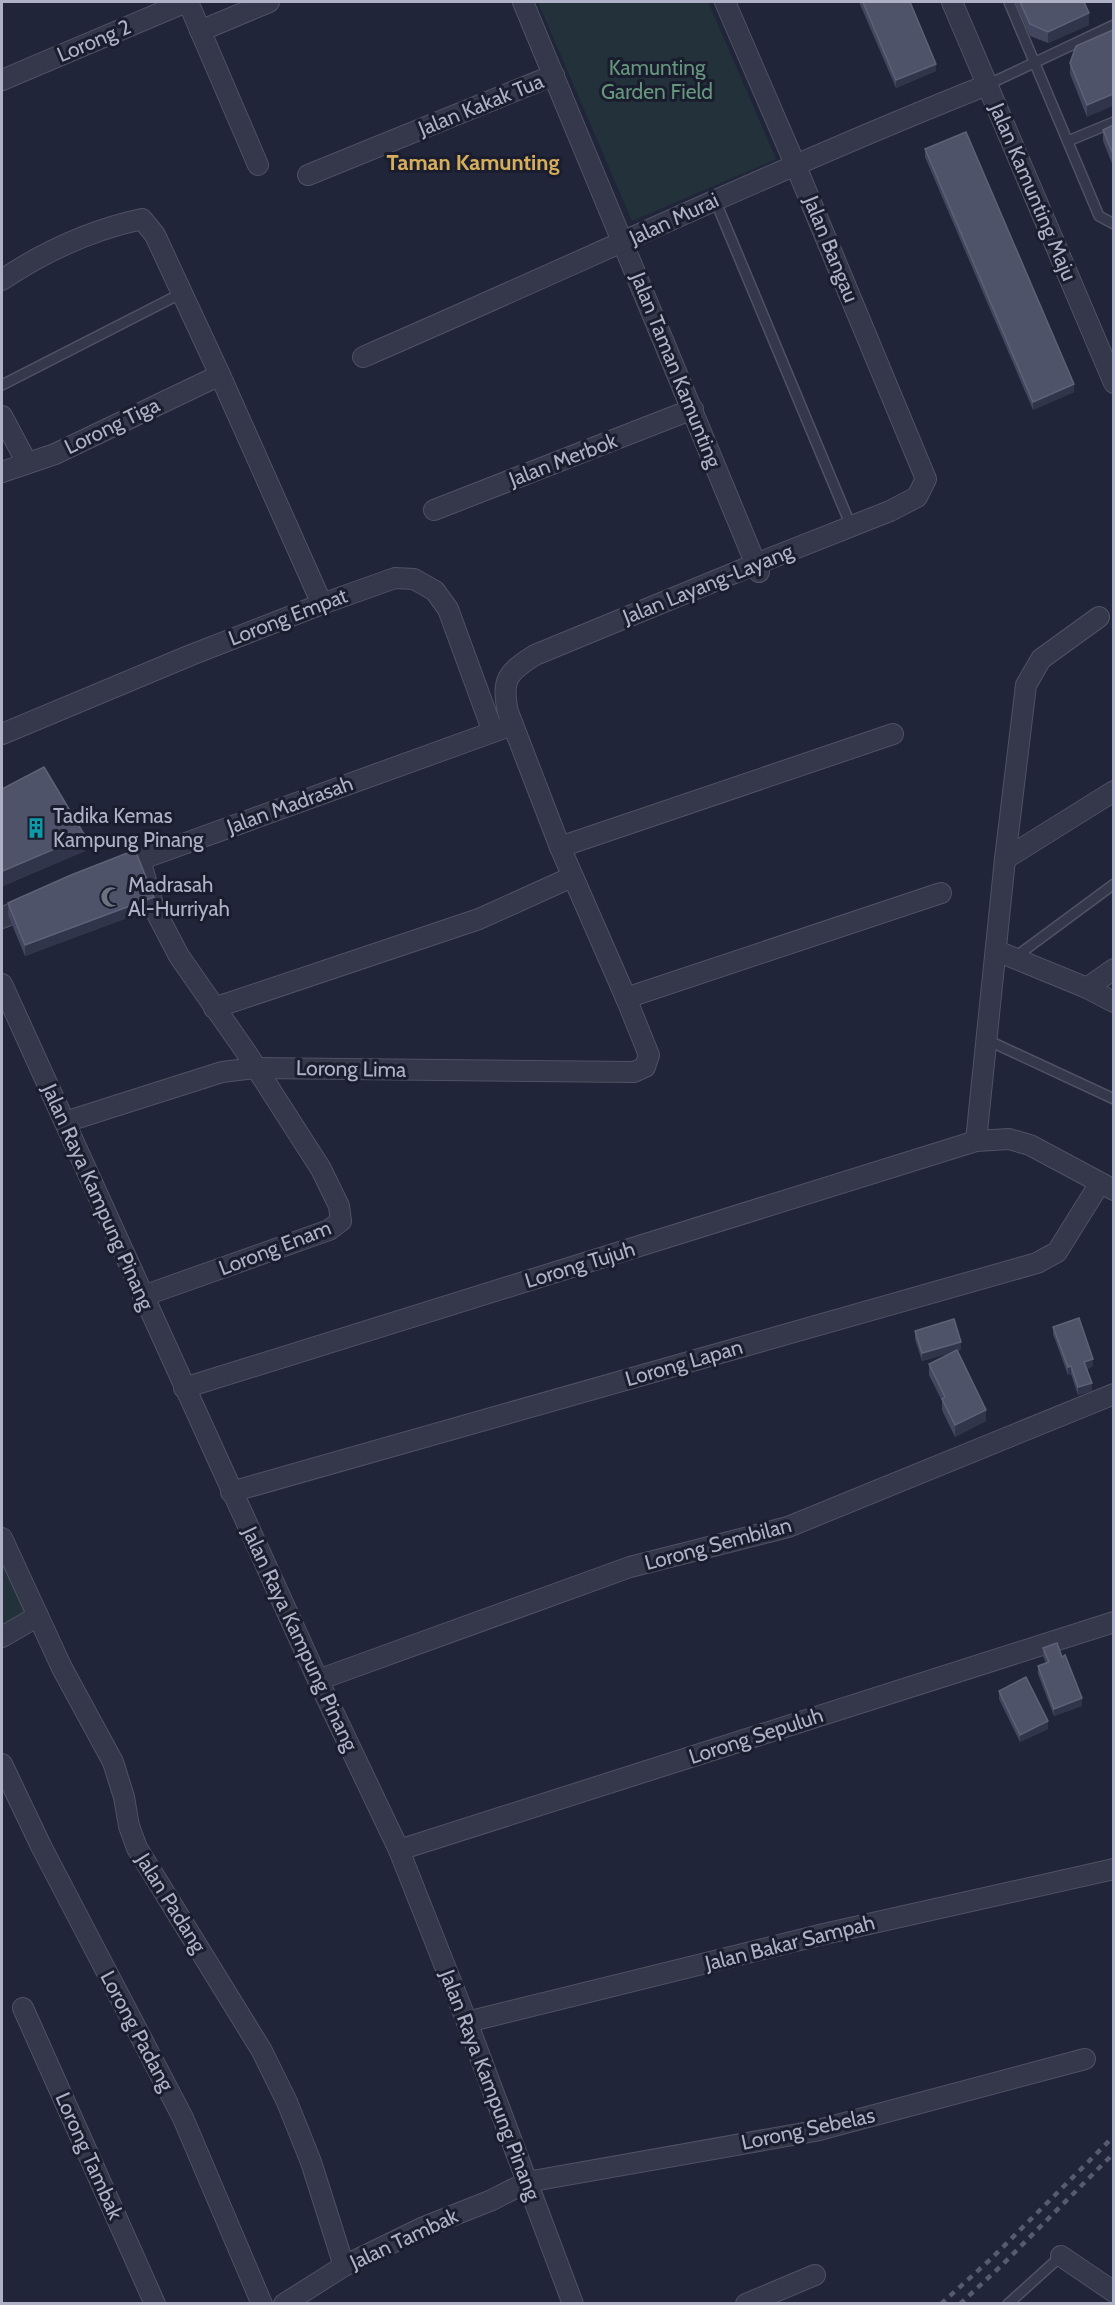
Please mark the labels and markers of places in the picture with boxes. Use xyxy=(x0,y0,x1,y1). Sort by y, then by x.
place label: Tadika Kemas Kampung Pinang xyxy=(53,803,204,852)
building icon: Tadika Kemas Kampung Pinang xyxy=(24,816,48,840)
place label: Madrasah Al-Hurriyah xyxy=(128,872,230,921)
mosque icon: Madrasah Al-Hurriyah xyxy=(99,885,123,909)

